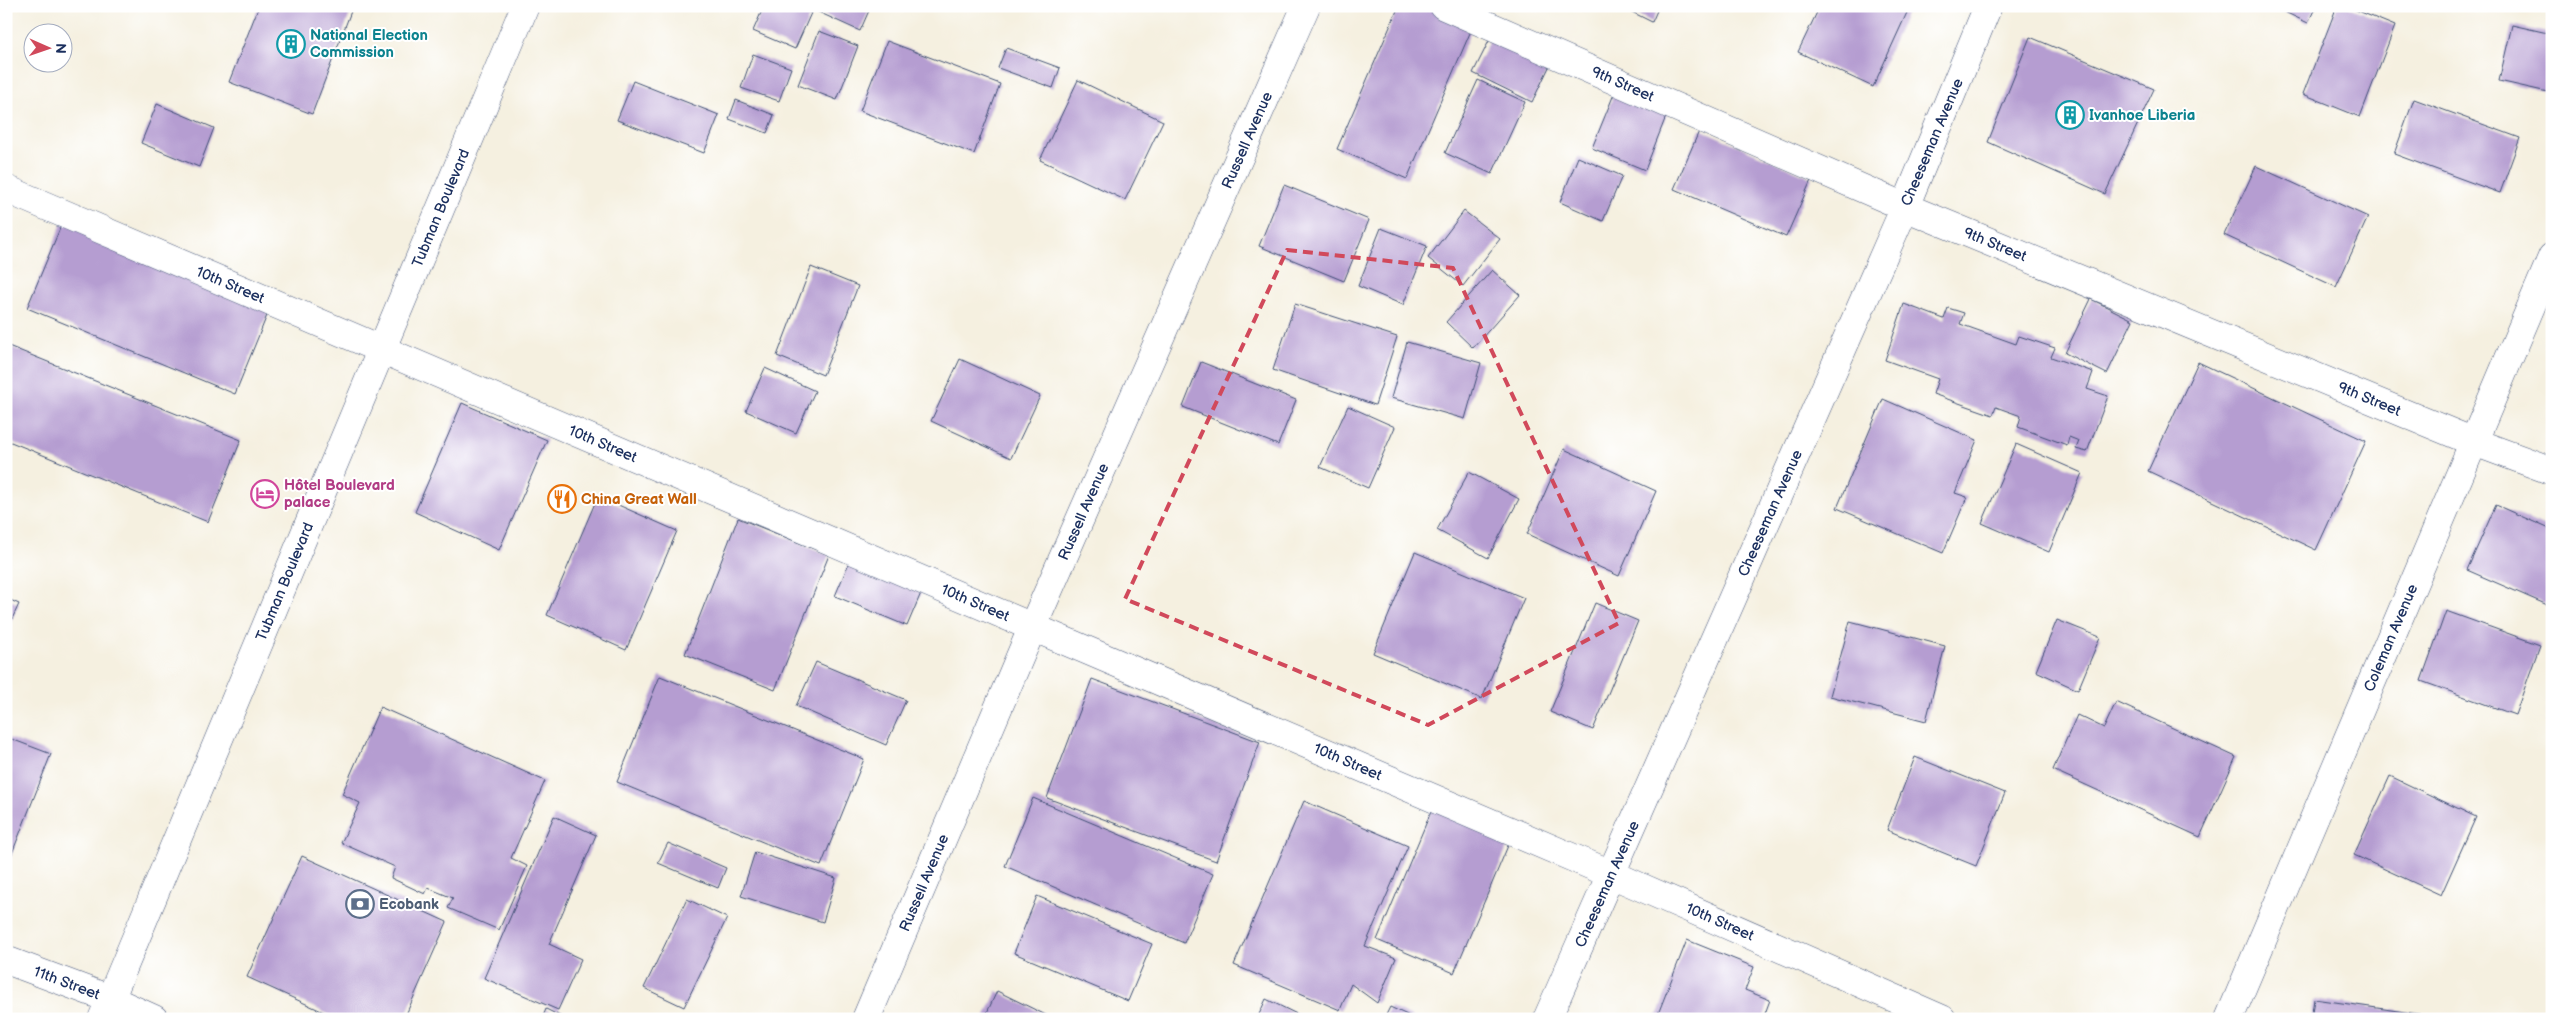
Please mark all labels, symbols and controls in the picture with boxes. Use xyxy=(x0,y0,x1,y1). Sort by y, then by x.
north arrow xyxy=(22,22,72,72)
place label: National Election Commission xyxy=(310,26,428,62)
building icon: National Election Commission xyxy=(276,29,306,59)
text: N xyxy=(52,43,69,54)
street label: 9th Street xyxy=(1588,62,1657,107)
street label: Cheeseman Avenue xyxy=(1897,75,1968,209)
street label: Russell Avenue xyxy=(1218,89,1277,192)
building icon: Ivanhoe Liberia xyxy=(2055,100,2085,130)
place label: Ivanhoe Liberia xyxy=(2089,106,2195,125)
street label: Tubman Boulevard xyxy=(408,146,474,270)
street label: 9th Street xyxy=(1961,223,2030,266)
street label: 10th Street xyxy=(193,262,268,308)
street label: 9th Street xyxy=(2335,378,2404,421)
street label: 10th Street xyxy=(566,421,640,467)
street label: Cheeseman Avenue xyxy=(1734,447,1807,580)
street label: Russell Avenue xyxy=(1054,460,1114,563)
place label: Hôtel Boulevard palace xyxy=(284,476,395,512)
hotel icon: Hôtel Boulevard palace xyxy=(250,479,280,509)
restaurant icon: China Great Wall xyxy=(547,484,577,514)
place label: China Great Wall xyxy=(581,490,697,509)
street label: Tubman Boulevard xyxy=(252,520,318,644)
street label: 10th Street xyxy=(938,580,1013,626)
street label: Coleman Avenue xyxy=(2360,581,2422,695)
street label: 10th Street xyxy=(1311,739,1385,785)
street label: Cheeseman Avenue xyxy=(1571,818,1644,951)
street label: Russell Avenue xyxy=(895,831,953,935)
bank icon: Ecobank xyxy=(345,889,375,919)
place label: Ecobank xyxy=(379,895,439,914)
street label: 10th Street xyxy=(1683,899,1757,946)
street label: 11th Street xyxy=(31,962,103,1005)

